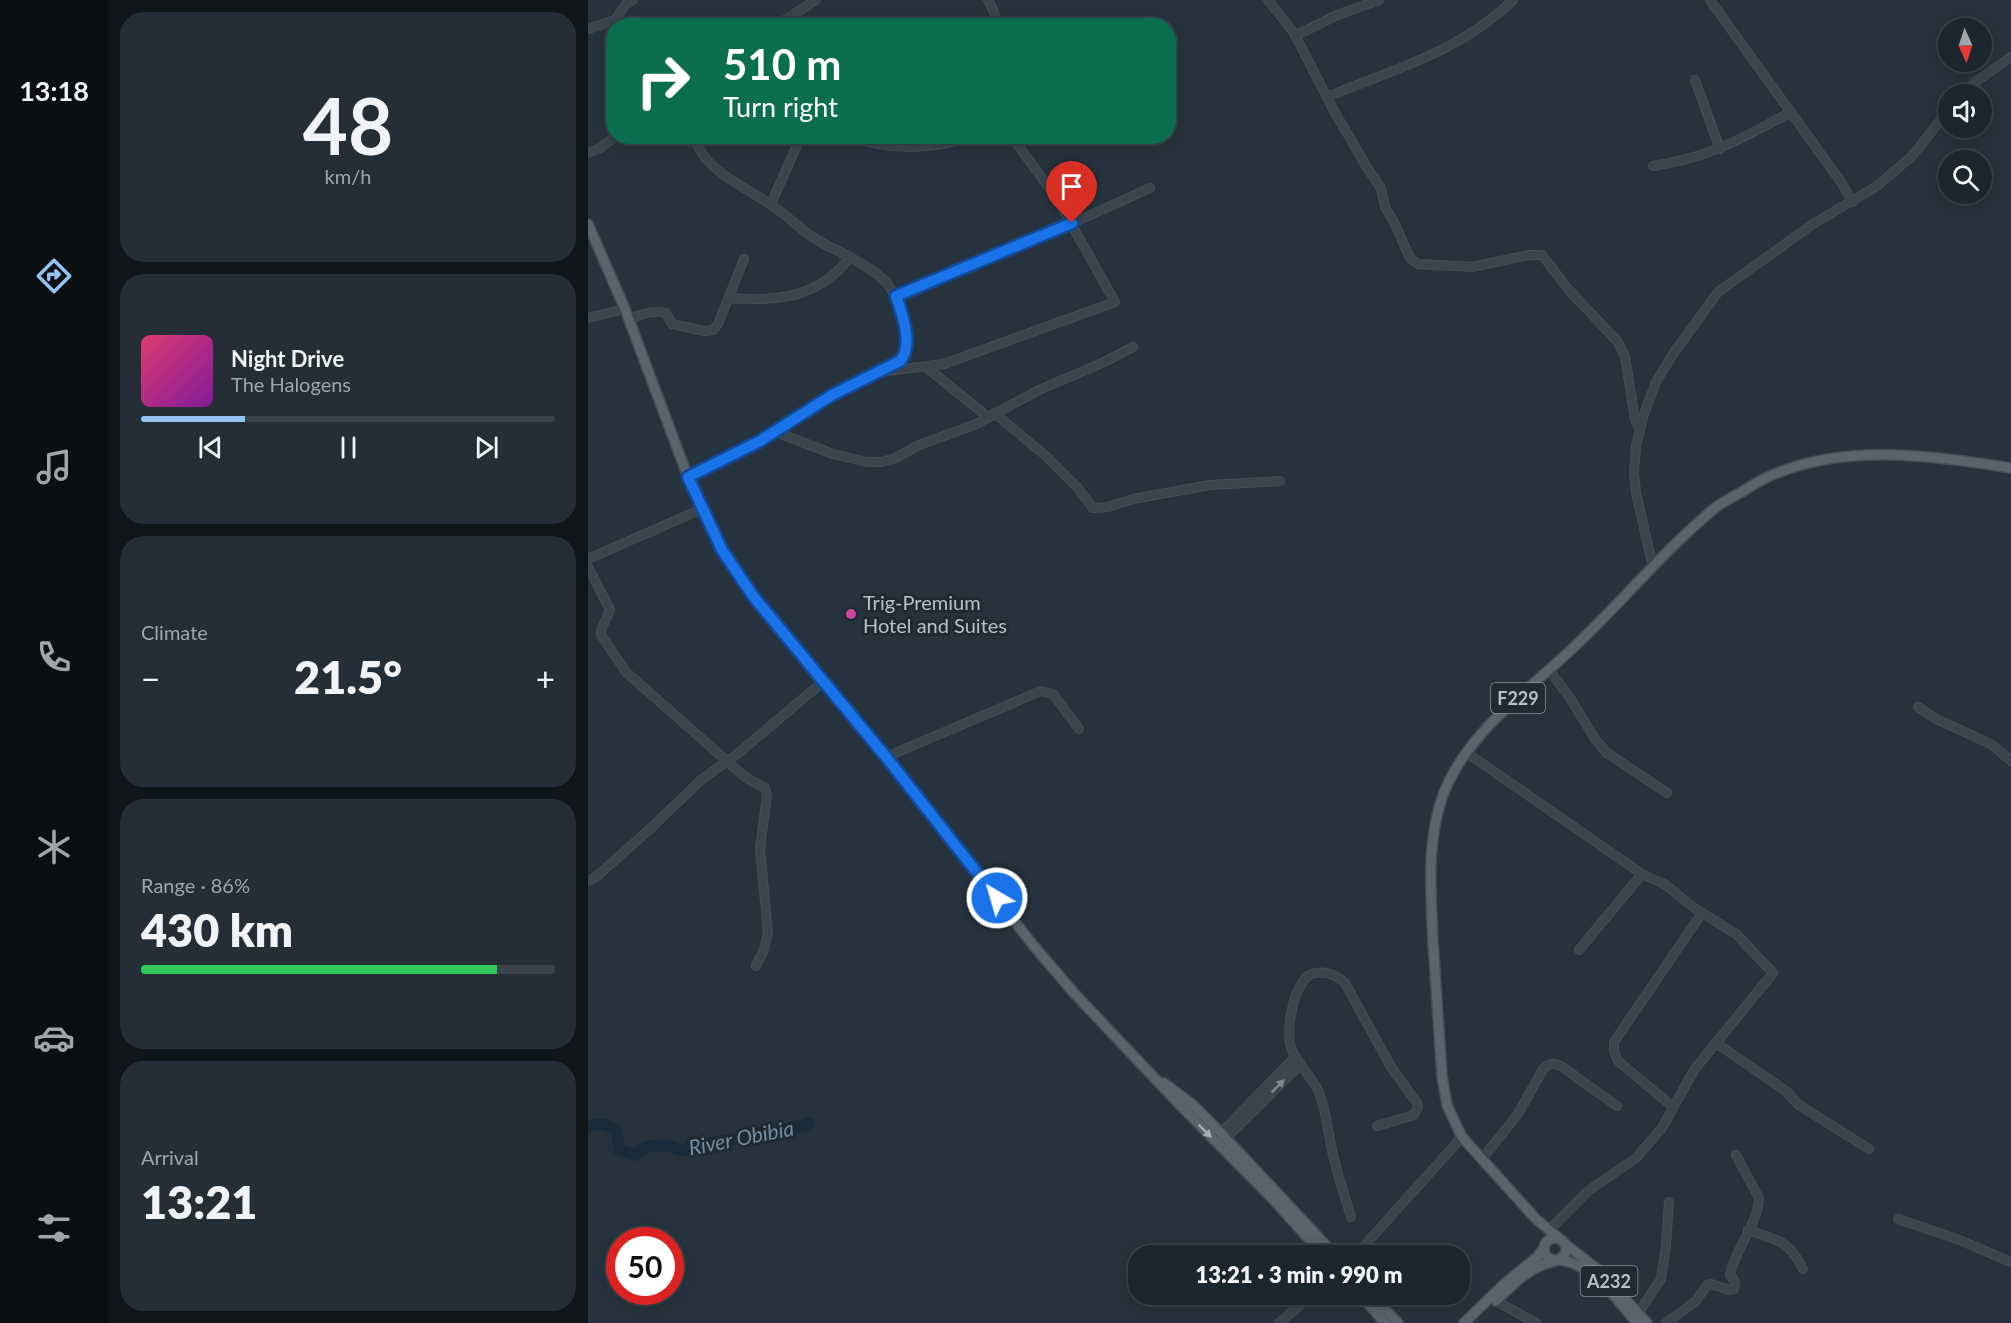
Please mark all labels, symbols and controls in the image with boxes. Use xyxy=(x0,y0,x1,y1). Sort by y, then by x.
north arrow xyxy=(1938,18,1992,72)
map controls xyxy=(1938,18,1992,204)
text: 510 m xyxy=(723,39,841,89)
icon: right xyxy=(624,42,702,120)
text: 13:18 xyxy=(19,74,89,107)
text: 48 xyxy=(303,78,393,172)
button: sound xyxy=(1938,84,1992,138)
text: Turn right xyxy=(723,90,838,123)
button: search xyxy=(1938,150,1992,204)
pin xyxy=(1046,161,1097,223)
text: km/h xyxy=(325,164,371,188)
icon: arrive xyxy=(1055,170,1088,203)
icon: directions xyxy=(33,255,75,297)
text: Night Drive xyxy=(231,345,344,372)
text: The Halogens xyxy=(231,372,351,396)
icon: previous xyxy=(194,431,227,464)
icon: pause xyxy=(332,431,365,464)
icon: next xyxy=(470,431,503,464)
icon: music xyxy=(33,446,75,488)
place label: Trig-Premium Hotel and Suites xyxy=(863,590,1007,637)
marker: Trig-Premium Hotel and Suites xyxy=(844,607,858,621)
text: Climate xyxy=(141,620,208,644)
icon: phone xyxy=(33,636,75,678)
text: 21.5° xyxy=(294,650,402,704)
text: − xyxy=(141,658,160,698)
text: + xyxy=(536,658,555,698)
road number: F229 xyxy=(1491,683,1545,713)
icon: climate xyxy=(33,826,75,868)
position arrow xyxy=(965,866,1029,930)
text: Range · 86% xyxy=(141,873,250,897)
text: 430 km xyxy=(141,903,293,957)
icon: car xyxy=(33,1017,75,1059)
one-way arrow xyxy=(1271,1080,1285,1094)
water label: River Obibia xyxy=(686,1115,796,1159)
one-way arrow xyxy=(1198,1123,1212,1138)
text: Arrival xyxy=(141,1145,199,1169)
text: 13:21 xyxy=(141,1175,257,1229)
icon: filters xyxy=(33,1207,75,1249)
speed limit sign: 50 xyxy=(606,1227,684,1305)
text: 13:21 · 3 min · 990 m xyxy=(1196,1261,1402,1288)
road number: A232 xyxy=(1580,1266,1638,1296)

